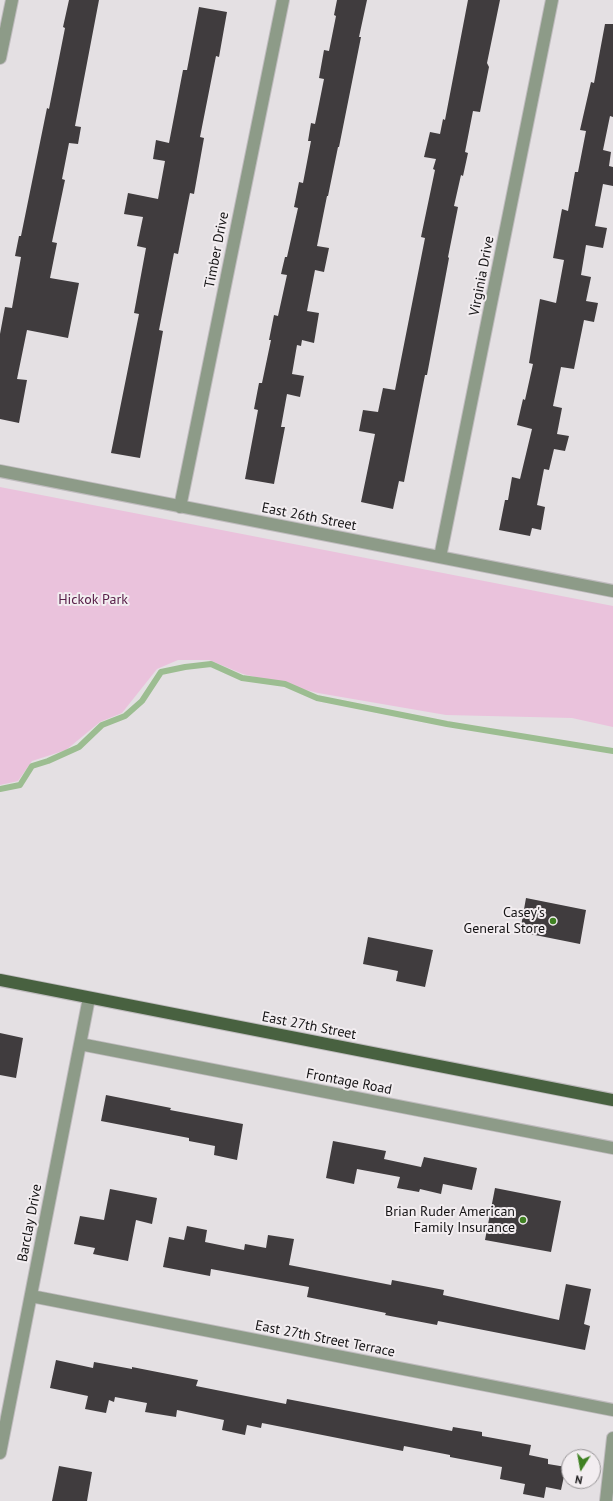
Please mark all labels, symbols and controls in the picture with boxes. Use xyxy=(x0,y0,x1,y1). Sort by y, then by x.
street label: Timber Drive xyxy=(201,210,233,290)
street label: Virginia Drive xyxy=(466,235,498,317)
street label: East 26th Street xyxy=(260,500,358,534)
park label: Hickok Park xyxy=(58,592,128,608)
place label: Casey's General Store xyxy=(464,905,545,938)
marker: Casey's General Store xyxy=(548,916,558,926)
street label: East 27th Street xyxy=(260,1009,358,1043)
street label: Frontage Road xyxy=(305,1065,393,1099)
street label: Barclay Drive xyxy=(14,1183,46,1263)
place label: Brian Ruder American Family Insurance xyxy=(385,1204,515,1236)
marker: Brian Ruder American Family Insurance xyxy=(518,1215,528,1225)
street label: East 27th Street Terrace xyxy=(254,1317,396,1361)
north arrow xyxy=(561,1449,601,1489)
text: N xyxy=(574,1472,584,1487)

